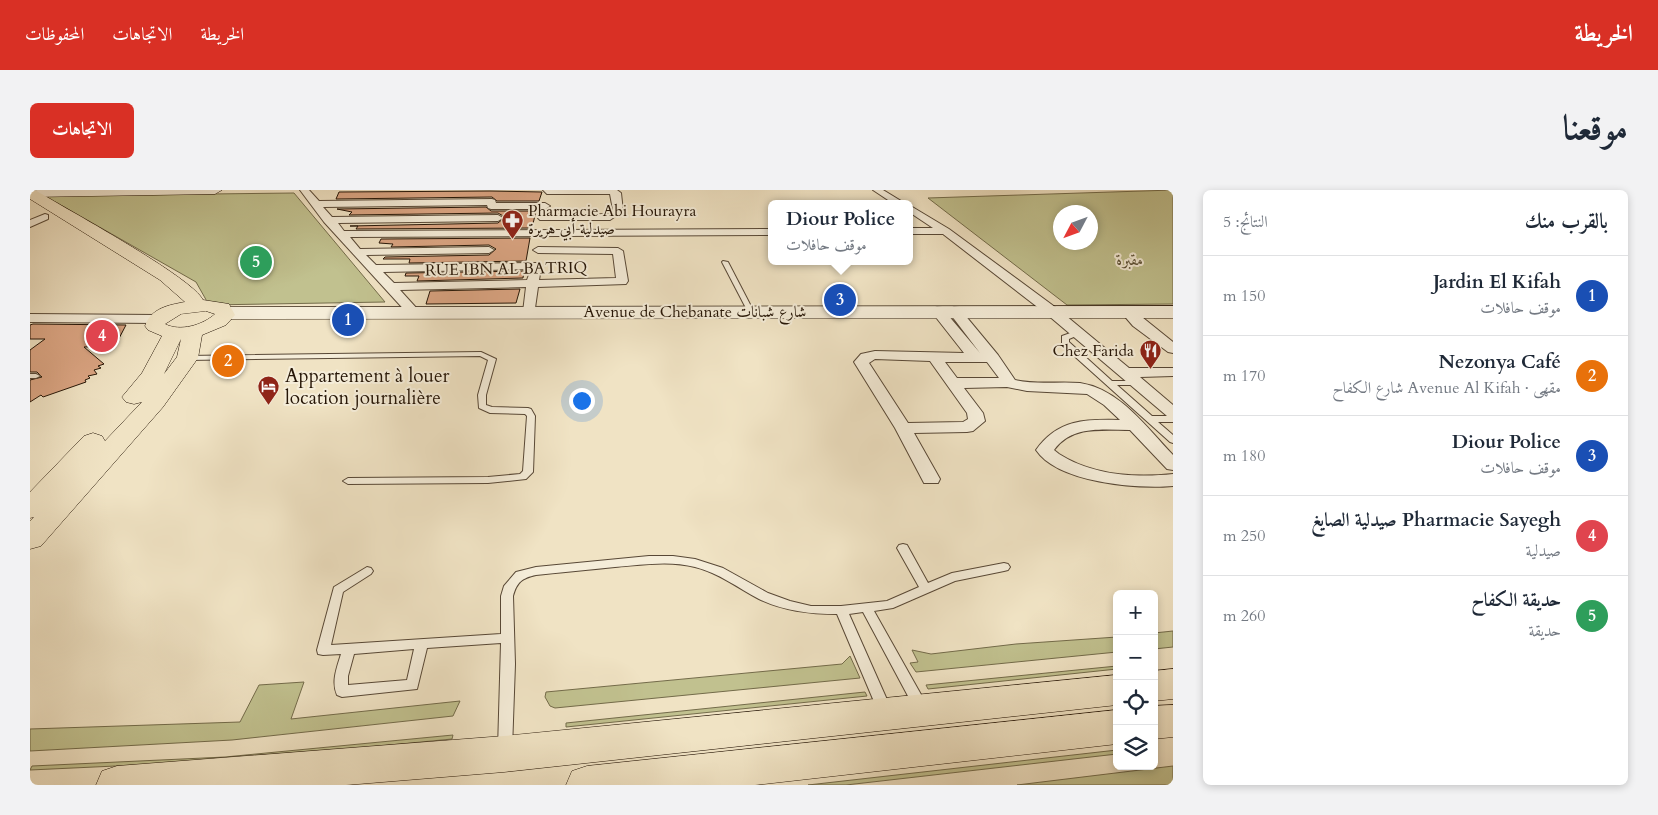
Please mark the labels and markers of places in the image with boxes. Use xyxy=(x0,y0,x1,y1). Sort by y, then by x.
place label: Pharmacie Abi Hourayra صيدلية أبي هريرة xyxy=(528,200,696,241)
pharmacy icon: Pharmacie Abi Hourayra صيدلية أبي هريرة xyxy=(500,208,524,239)
pin: 5 xyxy=(240,243,272,281)
pin: 3 xyxy=(824,281,856,319)
pin: 1 xyxy=(332,301,364,339)
pin: 4 xyxy=(86,317,118,355)
restaurant icon: Chez Farida xyxy=(1138,339,1162,370)
place label: Chez Farida xyxy=(1052,340,1134,362)
pin: 2 xyxy=(212,342,244,380)
place label: Appartement à louer location journalière xyxy=(285,363,450,411)
hotel icon: Appartement à louer location journalière xyxy=(257,375,281,406)

